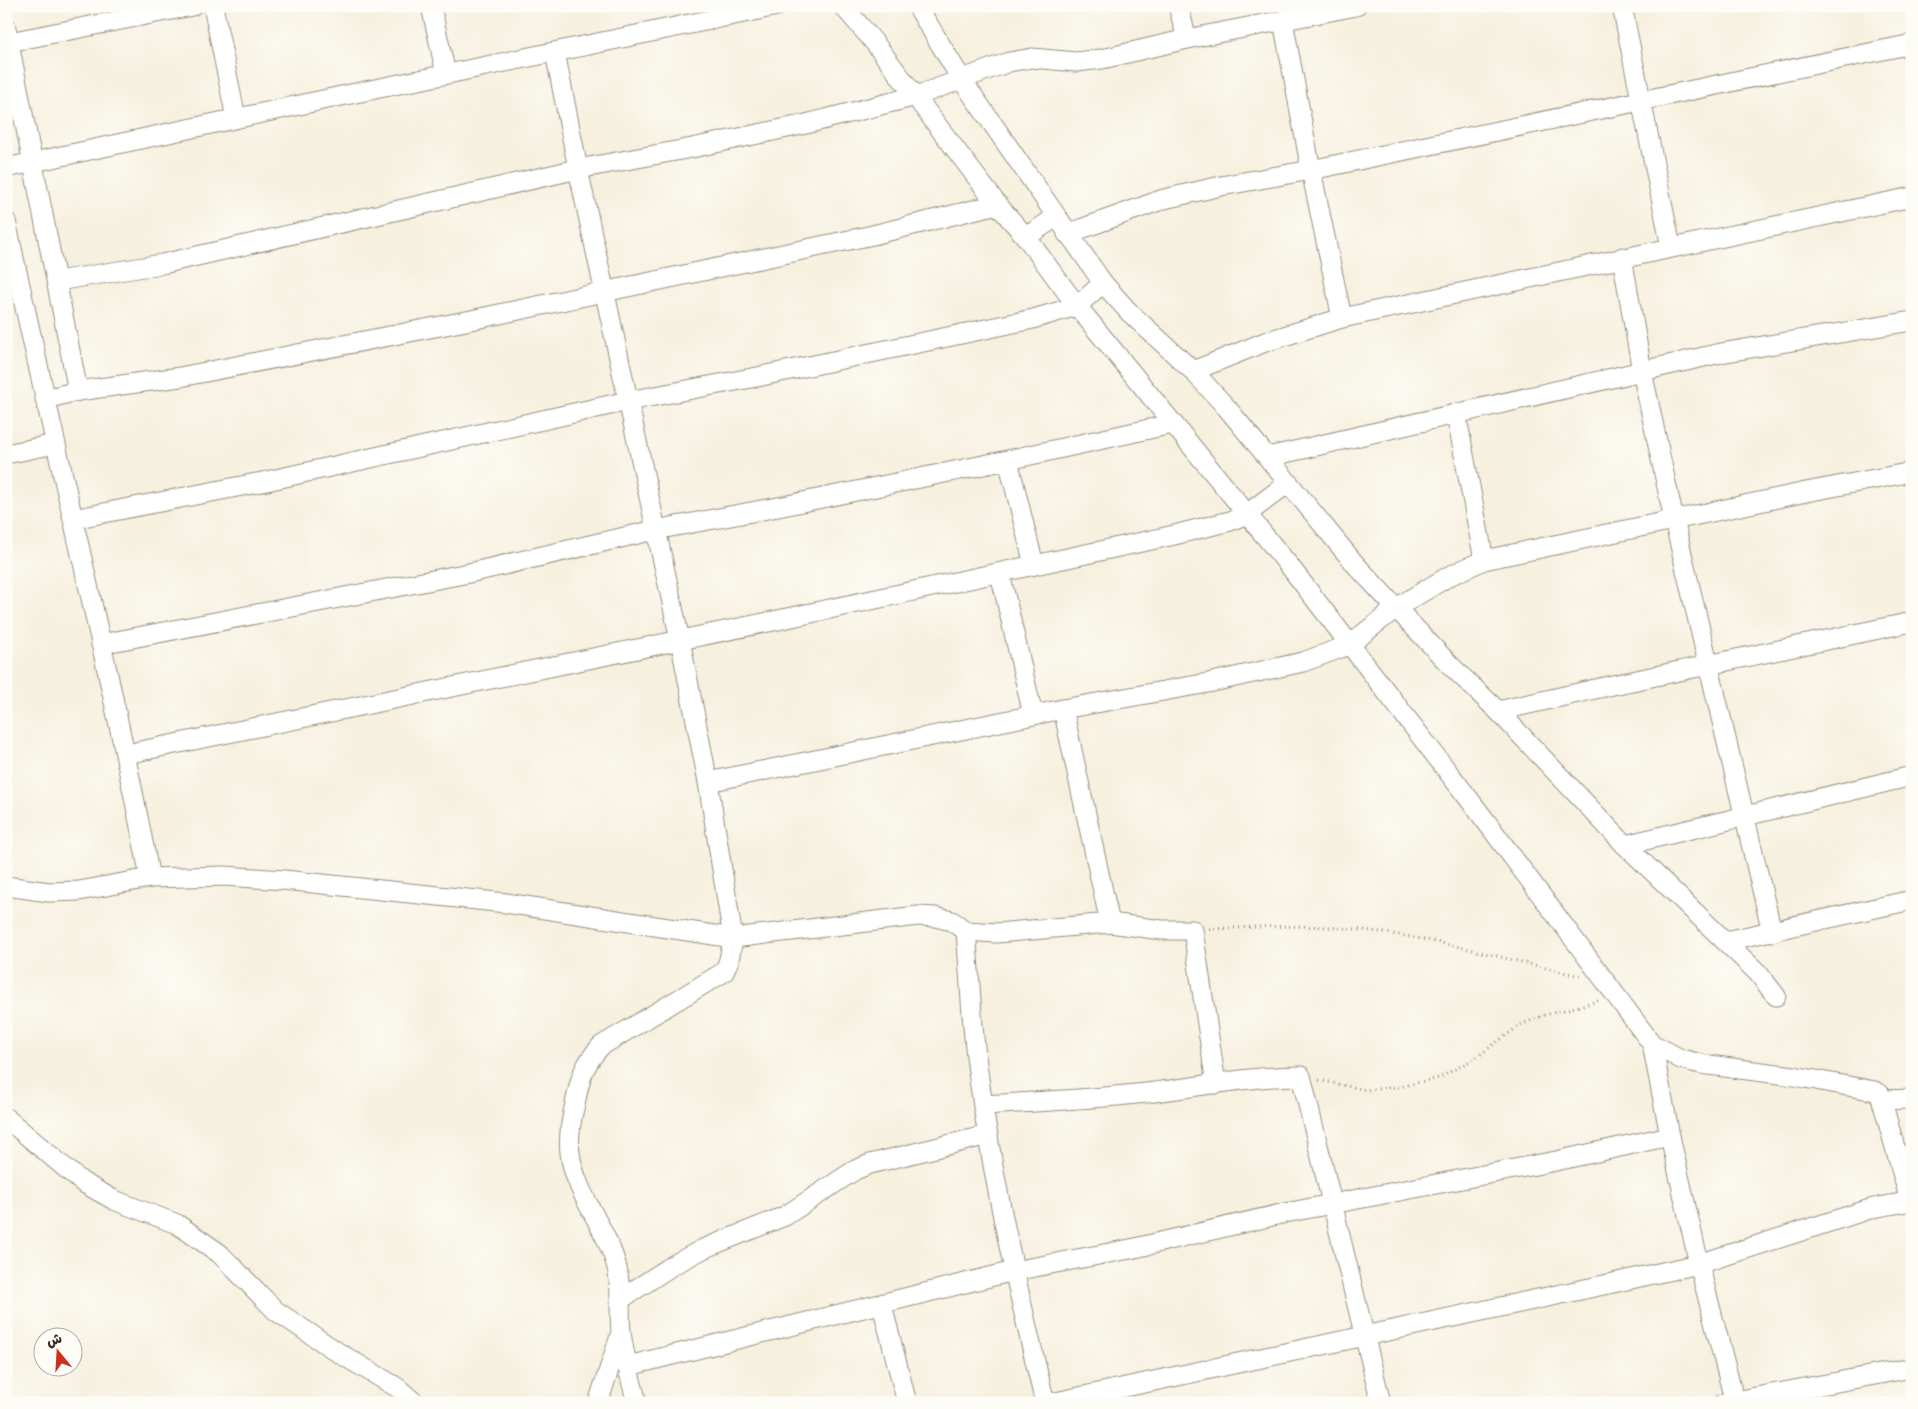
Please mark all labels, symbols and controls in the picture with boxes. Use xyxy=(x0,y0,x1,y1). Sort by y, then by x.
north arrow xyxy=(32,1326,82,1376)
text: ش xyxy=(45,1332,65,1352)

